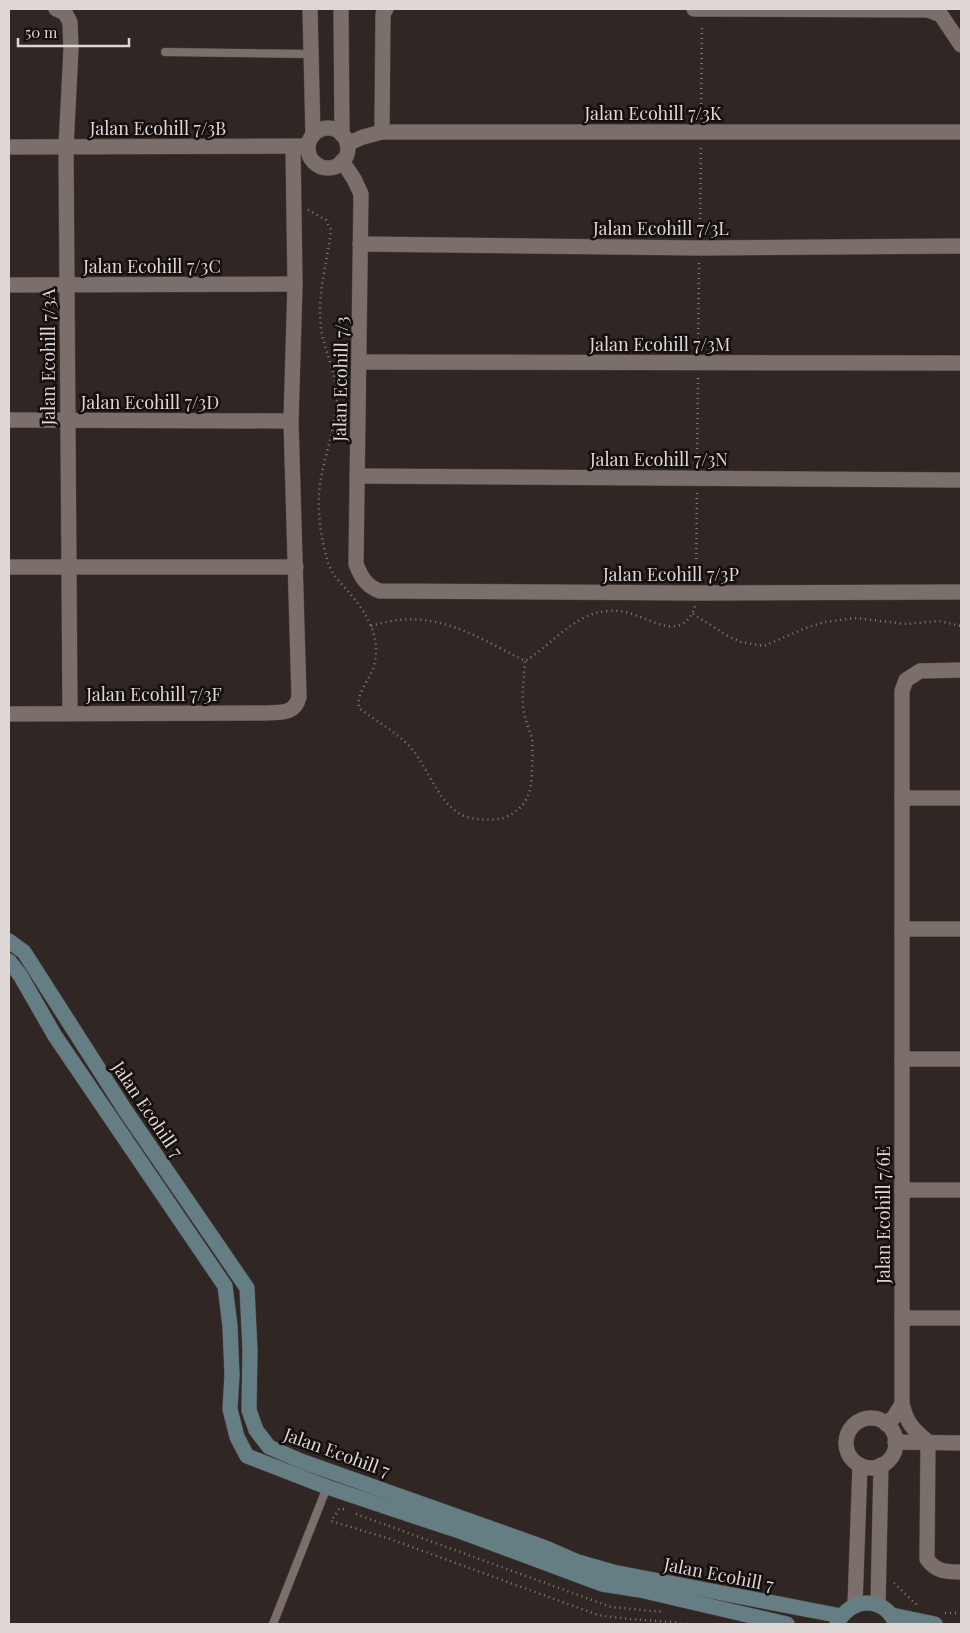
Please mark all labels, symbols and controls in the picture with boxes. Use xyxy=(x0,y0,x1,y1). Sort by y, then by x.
scale bar xyxy=(18,15,129,47)
text: 50 m xyxy=(25,22,58,42)
street label: Jalan Ecohill 7/3K xyxy=(583,101,722,125)
street label: Jalan Ecohill 7/3B xyxy=(89,116,226,140)
street label: Jalan Ecohill 7/3L xyxy=(592,216,729,240)
street label: Jalan Ecohill 7/3C xyxy=(82,254,221,278)
street label: Jalan Ecohill 7/3A xyxy=(36,288,60,426)
street label: Jalan Ecohill 7/3 xyxy=(327,316,353,443)
street label: Jalan Ecohill 7/3M xyxy=(589,332,730,356)
street label: Jalan Ecohill 7/3D xyxy=(80,390,219,414)
street label: Jalan Ecohill 7/3N xyxy=(589,447,728,471)
street label: Jalan Ecohill 7/3P xyxy=(602,562,739,586)
street label: Jalan Ecohill 7/3F xyxy=(85,682,222,706)
street label: Jalan Ecohill 7 xyxy=(106,1055,189,1162)
street label: Jalan Ecohill 7/6E xyxy=(871,1146,895,1285)
street label: Jalan Ecohill 7 xyxy=(280,1421,394,1483)
street label: Jalan Ecohill 7 xyxy=(661,1551,776,1597)

